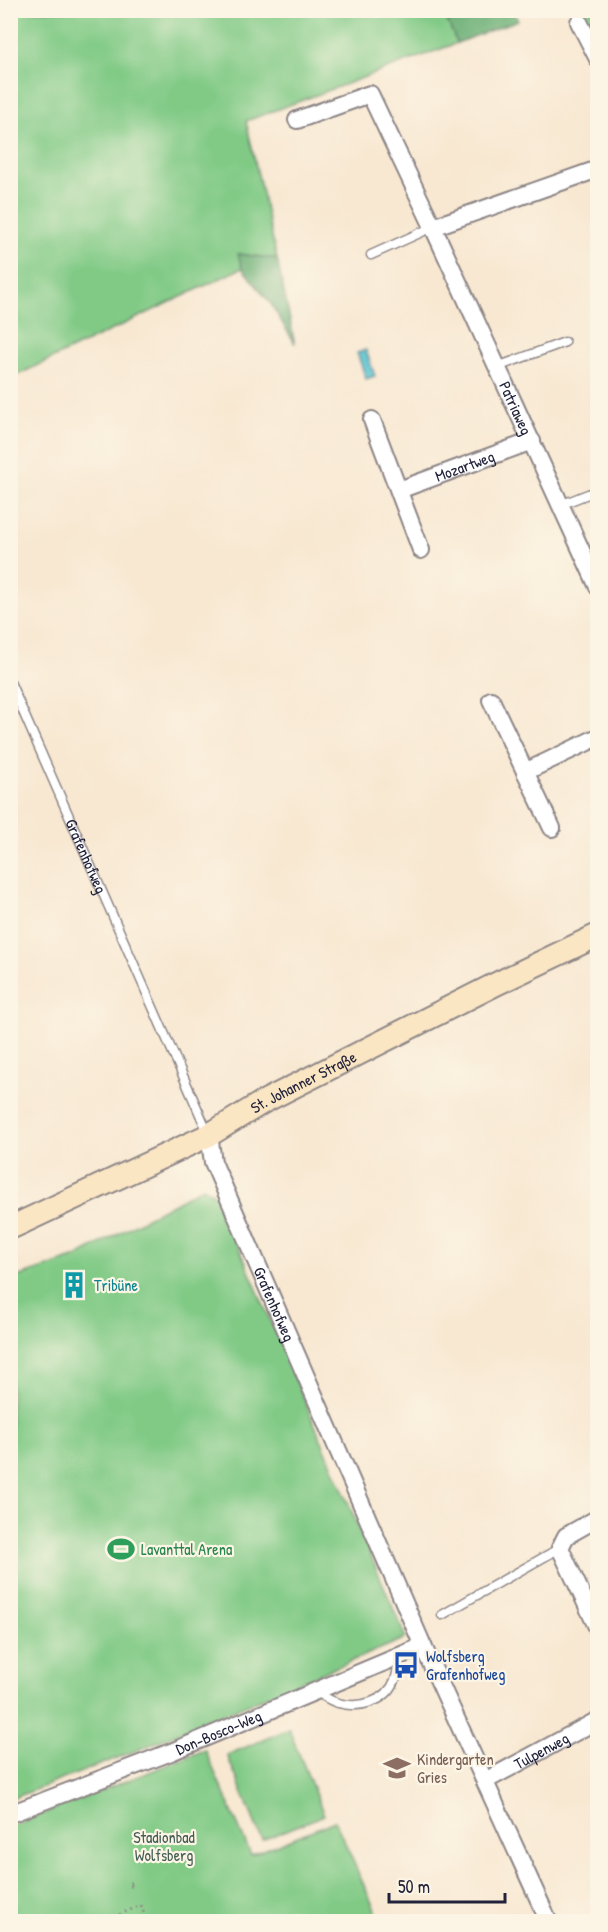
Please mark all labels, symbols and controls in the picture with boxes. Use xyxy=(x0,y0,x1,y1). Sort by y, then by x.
street label: Patriaweg xyxy=(494,378,538,438)
street label: Mozartweg xyxy=(432,445,497,487)
street label: Grafenhofweg xyxy=(60,815,112,897)
street label: St. Johanner Straße xyxy=(246,1045,361,1118)
street label: Grafenhofweg xyxy=(249,1263,300,1345)
building icon: Tribüne xyxy=(59,1270,89,1300)
place label: Tribüne xyxy=(94,1274,138,1296)
sports icon: Lavanttal Arena xyxy=(106,1534,136,1564)
place label: Lavanttal Arena xyxy=(141,1538,232,1560)
place label: Wolfsberg Grafenhofweg xyxy=(426,1645,505,1685)
bus stop icon: Wolfsberg Grafenhofweg xyxy=(391,1650,421,1680)
street label: Don-Bosco-Weg xyxy=(172,1704,265,1760)
street label: Tulpenweg xyxy=(510,1727,573,1774)
place label: Kindergarten Gries xyxy=(417,1748,494,1788)
school or university icon: Kindergarten Gries xyxy=(382,1753,412,1783)
park label: Stadionbad Wolfsberg xyxy=(133,1826,195,1866)
scale bar xyxy=(389,1866,504,1904)
text: 50 m xyxy=(398,1874,430,1899)

